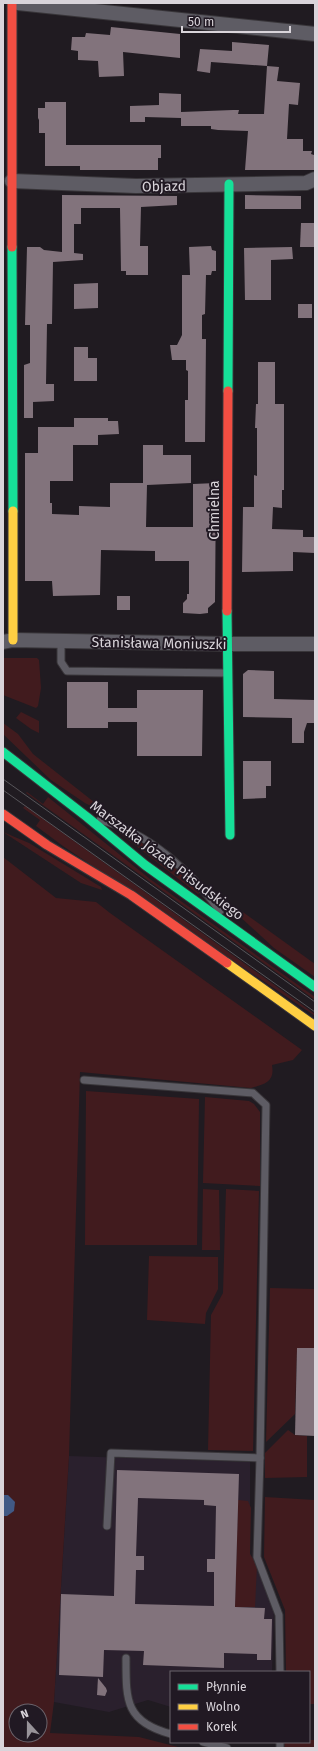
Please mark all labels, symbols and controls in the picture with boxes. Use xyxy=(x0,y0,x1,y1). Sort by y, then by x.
scale bar xyxy=(182,8,290,34)
text: 50 m xyxy=(188,15,214,29)
street label: Objazd xyxy=(142,178,186,195)
street label: Chmielna xyxy=(206,480,223,540)
street label: Stanisława Moniuszki xyxy=(91,634,227,653)
street label: Marszałka Józefa Piłsudskiego xyxy=(87,797,247,924)
legend xyxy=(170,1671,310,1743)
text: Płynnie xyxy=(206,1680,247,1694)
text: Wolno xyxy=(206,1700,240,1714)
north arrow xyxy=(8,1703,48,1743)
text: N xyxy=(19,1707,30,1722)
text: Korek xyxy=(206,1720,238,1734)

